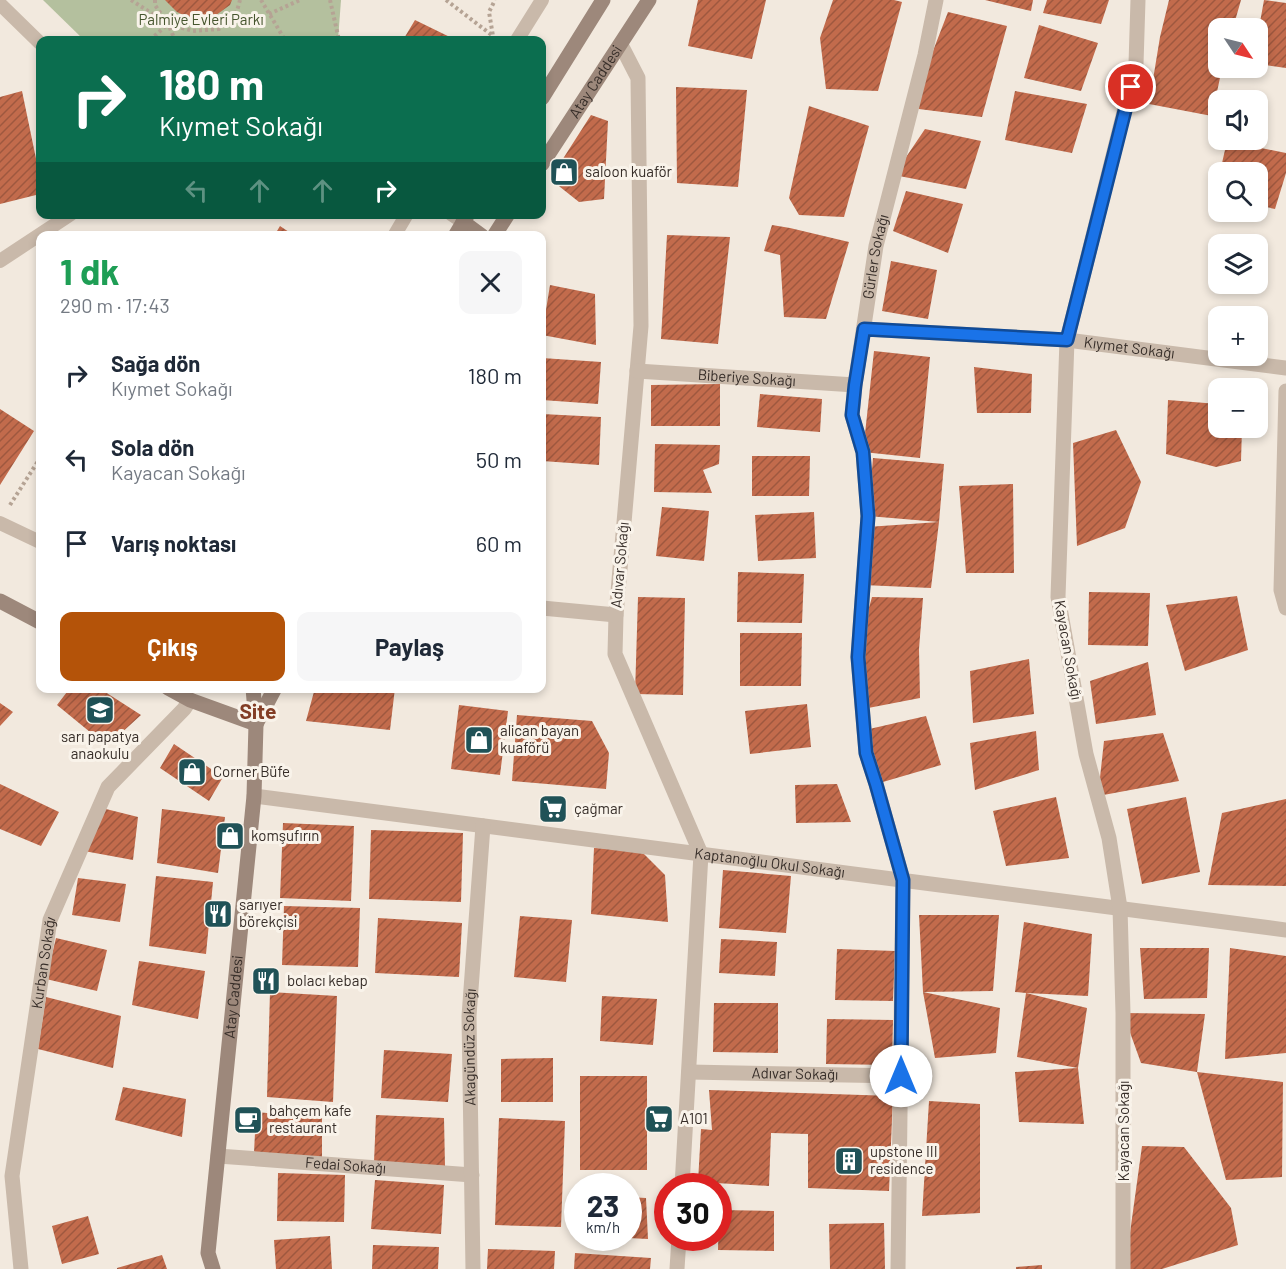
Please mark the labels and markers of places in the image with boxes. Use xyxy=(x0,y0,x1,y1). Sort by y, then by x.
pin xyxy=(1105,61,1156,112)
shop icon: saloon kuaför xyxy=(548,156,580,188)
place label: saloon kuaför xyxy=(585,162,673,180)
school or university icon: sarı papatya anaokulu xyxy=(84,694,116,726)
place label: alican bayan kuaförü xyxy=(500,721,579,756)
shop icon: alican bayan kuaförü xyxy=(463,724,495,756)
place label: sarı papatya anaokulu xyxy=(61,727,139,762)
shop icon: Corner Büfe xyxy=(176,756,208,788)
place label: Corner Büfe xyxy=(213,762,290,780)
supermarket icon: çağmar xyxy=(537,793,569,825)
place label: çağmar xyxy=(574,799,624,817)
shop icon: komşufırın xyxy=(214,820,246,852)
place label: komşufırın xyxy=(251,826,319,844)
place label: sarıyer börekçisi xyxy=(239,895,297,930)
restaurant icon: sarıyer börekçisi xyxy=(202,898,234,930)
restaurant icon: bolacı kebap xyxy=(250,965,282,997)
place label: bolacı kebap xyxy=(287,971,368,989)
place label: bahçem kafe restaurant xyxy=(269,1101,352,1136)
supermarket icon: A101 xyxy=(643,1103,675,1135)
cafe icon: bahçem kafe restaurant xyxy=(232,1104,264,1136)
place label: A101 xyxy=(680,1109,708,1127)
place label: upstone III residence xyxy=(870,1142,938,1177)
building icon: upstone III residence xyxy=(833,1145,865,1177)

